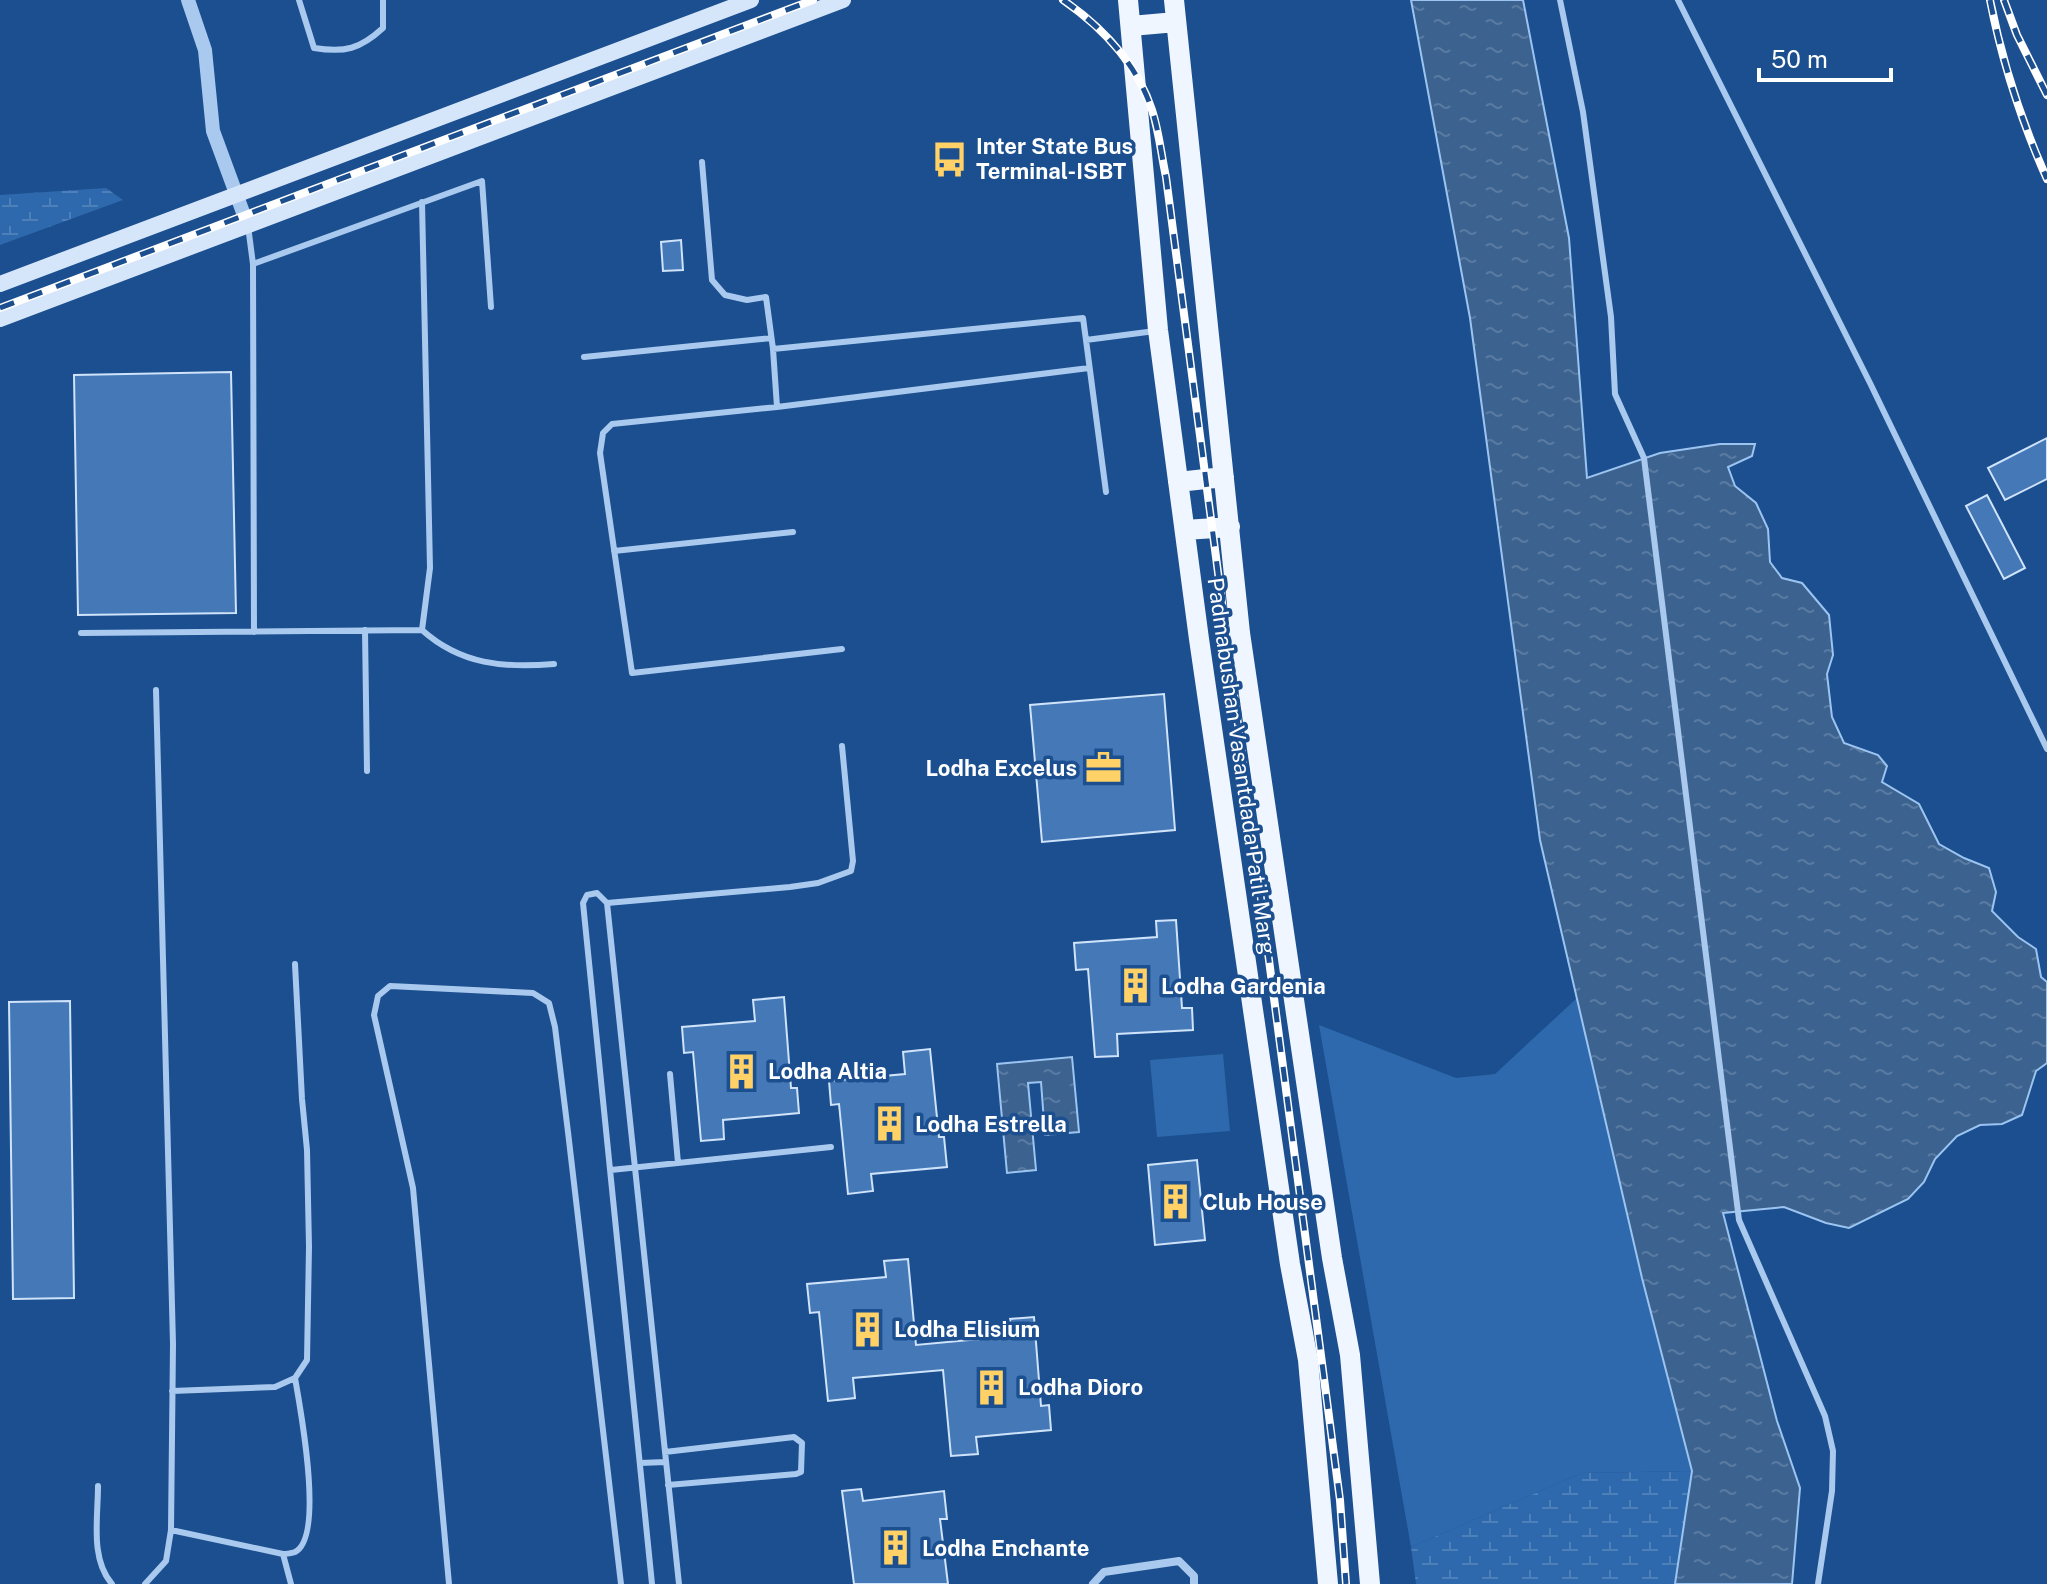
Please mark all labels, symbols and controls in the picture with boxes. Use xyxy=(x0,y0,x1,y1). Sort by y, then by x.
scale bar xyxy=(1759,32,1891,82)
text: 50 m xyxy=(1771,45,1828,73)
place label: Inter State Bus Terminal-ISBT xyxy=(976,133,1133,184)
bus stop icon: Inter State Bus Terminal-ISBT xyxy=(931,140,969,178)
street label: Padmabushan Vasantdada Patil Marg xyxy=(1203,576,1281,956)
office icon: Lodha Excelus xyxy=(1084,749,1122,787)
place label: Lodha Excelus xyxy=(925,755,1077,781)
building icon: Lodha Gardenia xyxy=(1116,967,1154,1005)
place label: Lodha Gardenia xyxy=(1161,973,1326,999)
building icon: Lodha Altia xyxy=(723,1052,761,1090)
place label: Lodha Altia xyxy=(768,1058,887,1084)
building icon: Lodha Estrella xyxy=(870,1105,908,1143)
place label: Lodha Estrella xyxy=(915,1111,1067,1137)
building icon: Club House xyxy=(1157,1183,1195,1221)
place label: Club House xyxy=(1202,1189,1323,1215)
building icon: Lodha Elisium xyxy=(849,1310,887,1348)
place label: Lodha Elisium xyxy=(894,1316,1040,1342)
building icon: Lodha Dioro xyxy=(973,1368,1011,1406)
place label: Lodha Dioro xyxy=(1018,1374,1143,1400)
building icon: Lodha Enchante xyxy=(877,1529,915,1567)
place label: Lodha Enchante xyxy=(922,1535,1089,1561)

